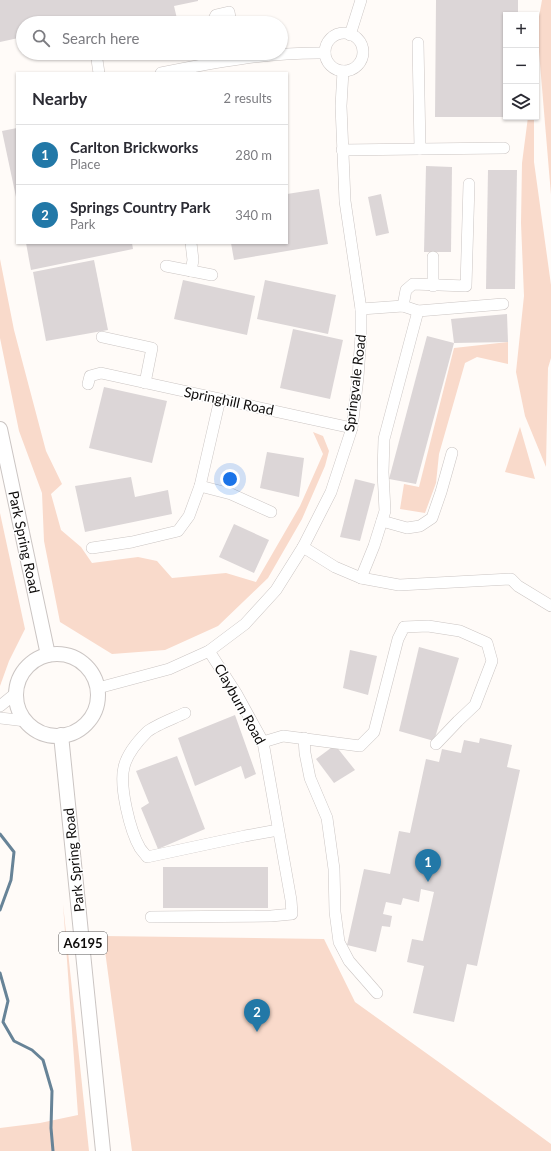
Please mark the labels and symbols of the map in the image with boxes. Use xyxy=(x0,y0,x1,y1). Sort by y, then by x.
street label: Springvale Road xyxy=(340,333,369,433)
street label: Springhill Road xyxy=(183,383,276,418)
your location xyxy=(220,469,240,489)
street label: Park Spring Road xyxy=(5,489,44,595)
street label: Clayburn Road xyxy=(211,660,270,747)
street label: Park Spring Road xyxy=(60,807,87,913)
pin: 1 xyxy=(415,849,441,882)
road number: A6195 xyxy=(59,932,107,954)
pin: 2 xyxy=(244,999,270,1032)

